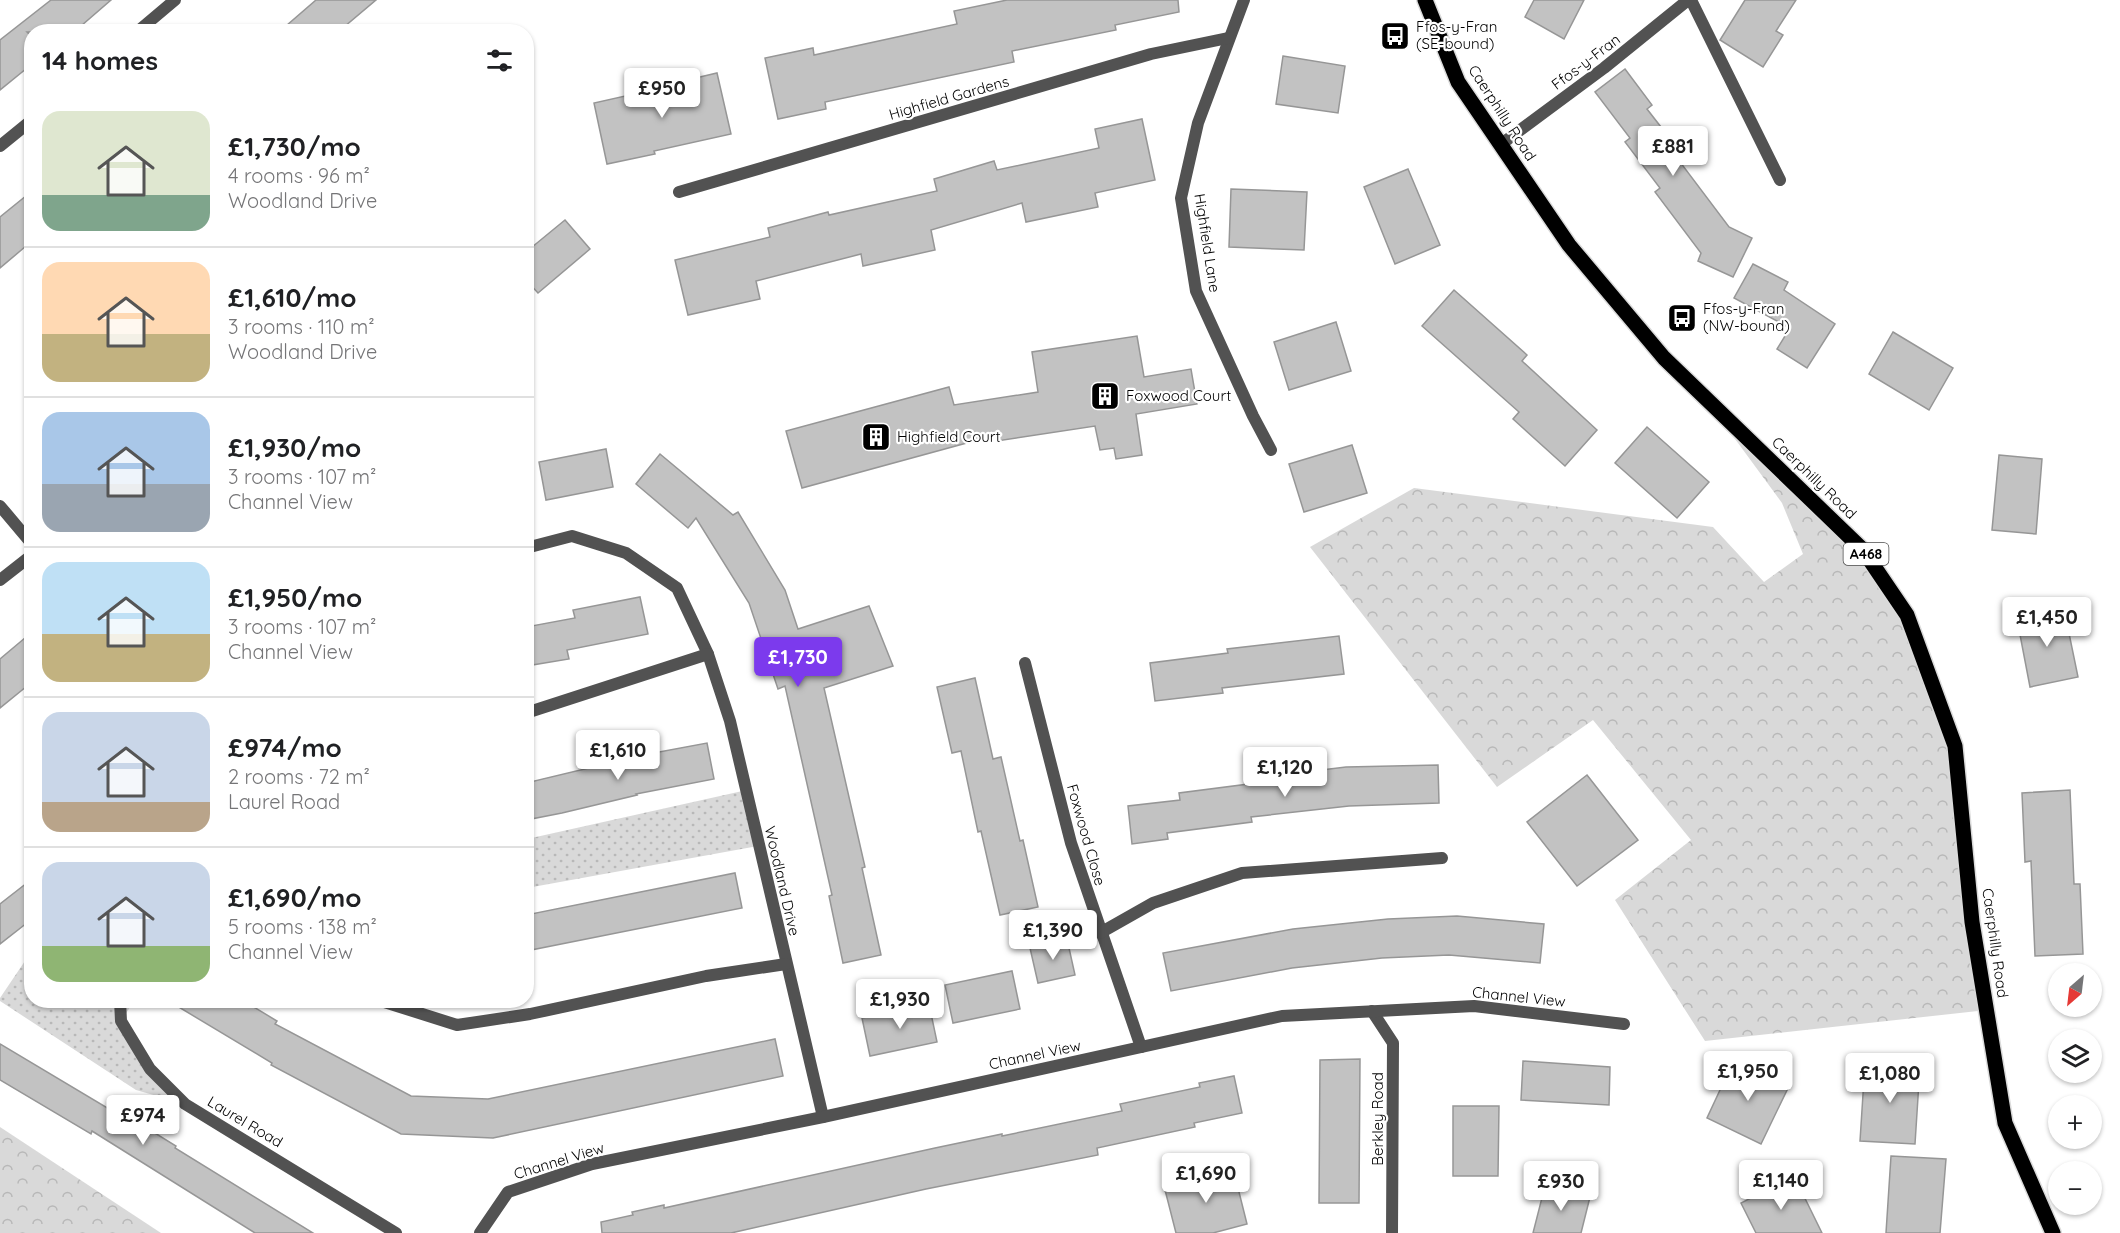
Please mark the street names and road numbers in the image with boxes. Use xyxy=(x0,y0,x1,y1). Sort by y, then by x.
street label: Ffos-y-Fran xyxy=(1547,30,1624,94)
street label: Caerphilly Road xyxy=(1464,61,1540,164)
street label: Highfield Gardens xyxy=(887,71,1011,124)
street label: Highfield Lane xyxy=(1190,192,1225,294)
street label: Caerphilly Road xyxy=(1768,432,1861,523)
road number: A468 xyxy=(1844,543,1888,565)
street label: Foxwood Close xyxy=(1063,782,1110,888)
street label: Woodland Drive xyxy=(761,824,804,938)
street label: Caerphilly Road xyxy=(1978,887,2013,999)
street label: Channel View xyxy=(1471,982,1567,1011)
street label: Channel View xyxy=(987,1035,1083,1074)
street label: Berkley Road xyxy=(1368,1072,1387,1166)
street label: Laurel Road xyxy=(204,1092,286,1151)
street label: Channel View xyxy=(511,1138,606,1183)

